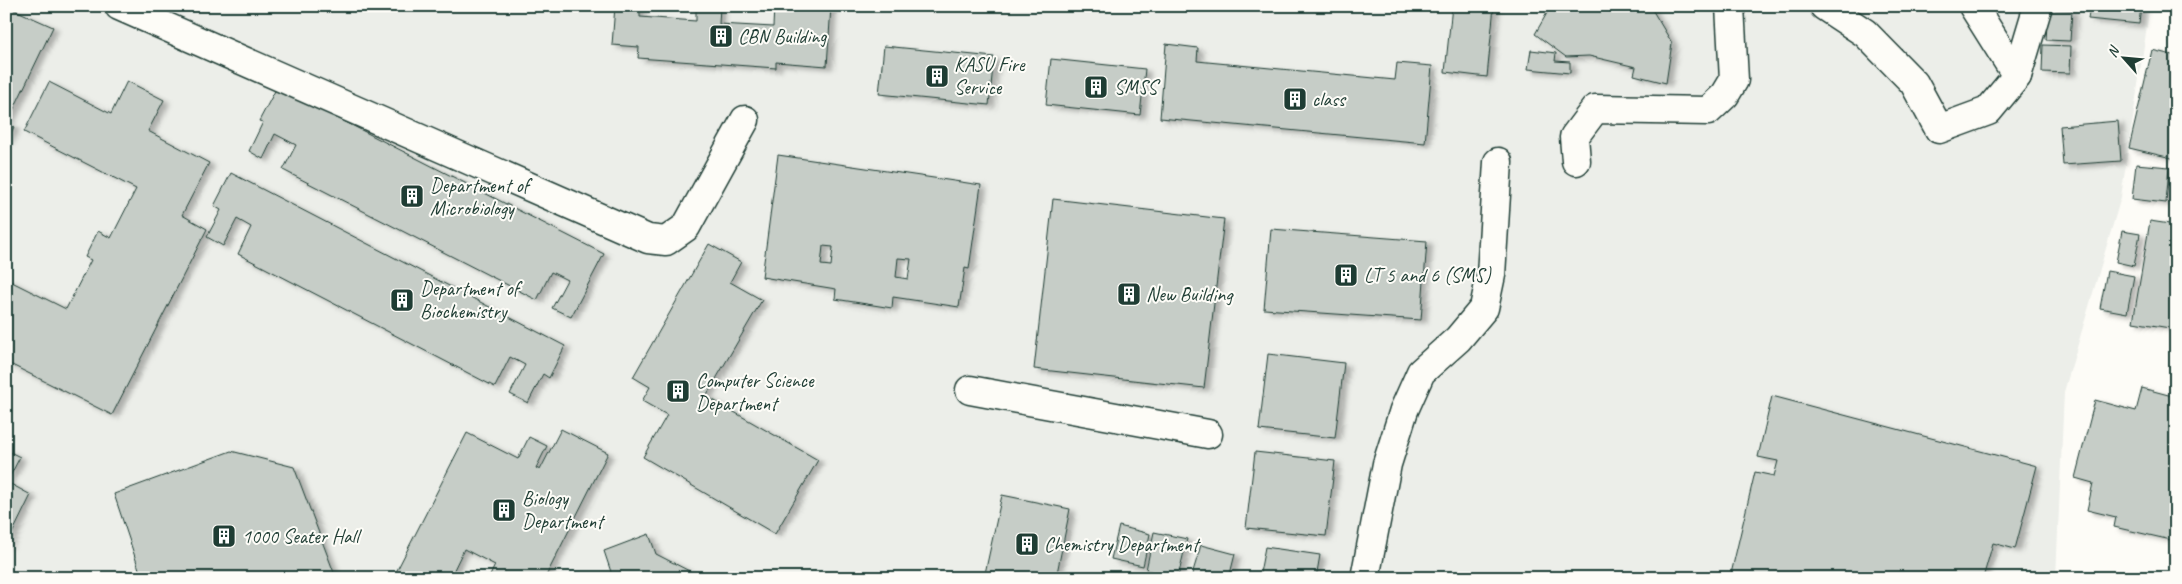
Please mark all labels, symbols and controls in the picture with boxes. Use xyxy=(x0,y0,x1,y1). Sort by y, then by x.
building icon: CBN Building xyxy=(708,23,734,49)
place label: CBN Building xyxy=(738,24,827,49)
north arrow xyxy=(2100,32,2150,82)
text: N xyxy=(2103,43,2123,60)
place label: KASU Fire Service xyxy=(954,52,1026,100)
building icon: KASU Fire Service xyxy=(924,63,950,89)
building icon: SMSS xyxy=(1083,74,1109,100)
place label: SMSS xyxy=(1114,75,1161,100)
building icon: class xyxy=(1282,86,1308,112)
place label: class xyxy=(1312,87,1347,112)
place label: Department of Microbiology xyxy=(430,173,533,221)
building icon: Department of Microbiology xyxy=(399,183,425,209)
building icon: LT 5 and 6 (SMS) xyxy=(1333,262,1359,288)
place label: LT 5 and 6 (SMS) xyxy=(1364,263,1492,288)
place label: Department of Biochemistry xyxy=(420,276,523,324)
building icon: New Building xyxy=(1116,281,1142,307)
place label: New Building xyxy=(1146,282,1234,307)
building icon: Department of Biochemistry xyxy=(389,287,415,313)
place label: Computer Science Department xyxy=(696,368,815,416)
building icon: Computer Science Department xyxy=(665,378,691,404)
place label: Biology Department xyxy=(522,486,606,534)
building icon: Biology Department xyxy=(491,497,517,523)
building icon: 1000 Seater Hall xyxy=(211,523,237,549)
place label: 1000 Seater Hall xyxy=(242,524,362,549)
building icon: Chemistry Department xyxy=(1014,531,1040,557)
place label: Chemistry Department xyxy=(1044,532,1202,557)

